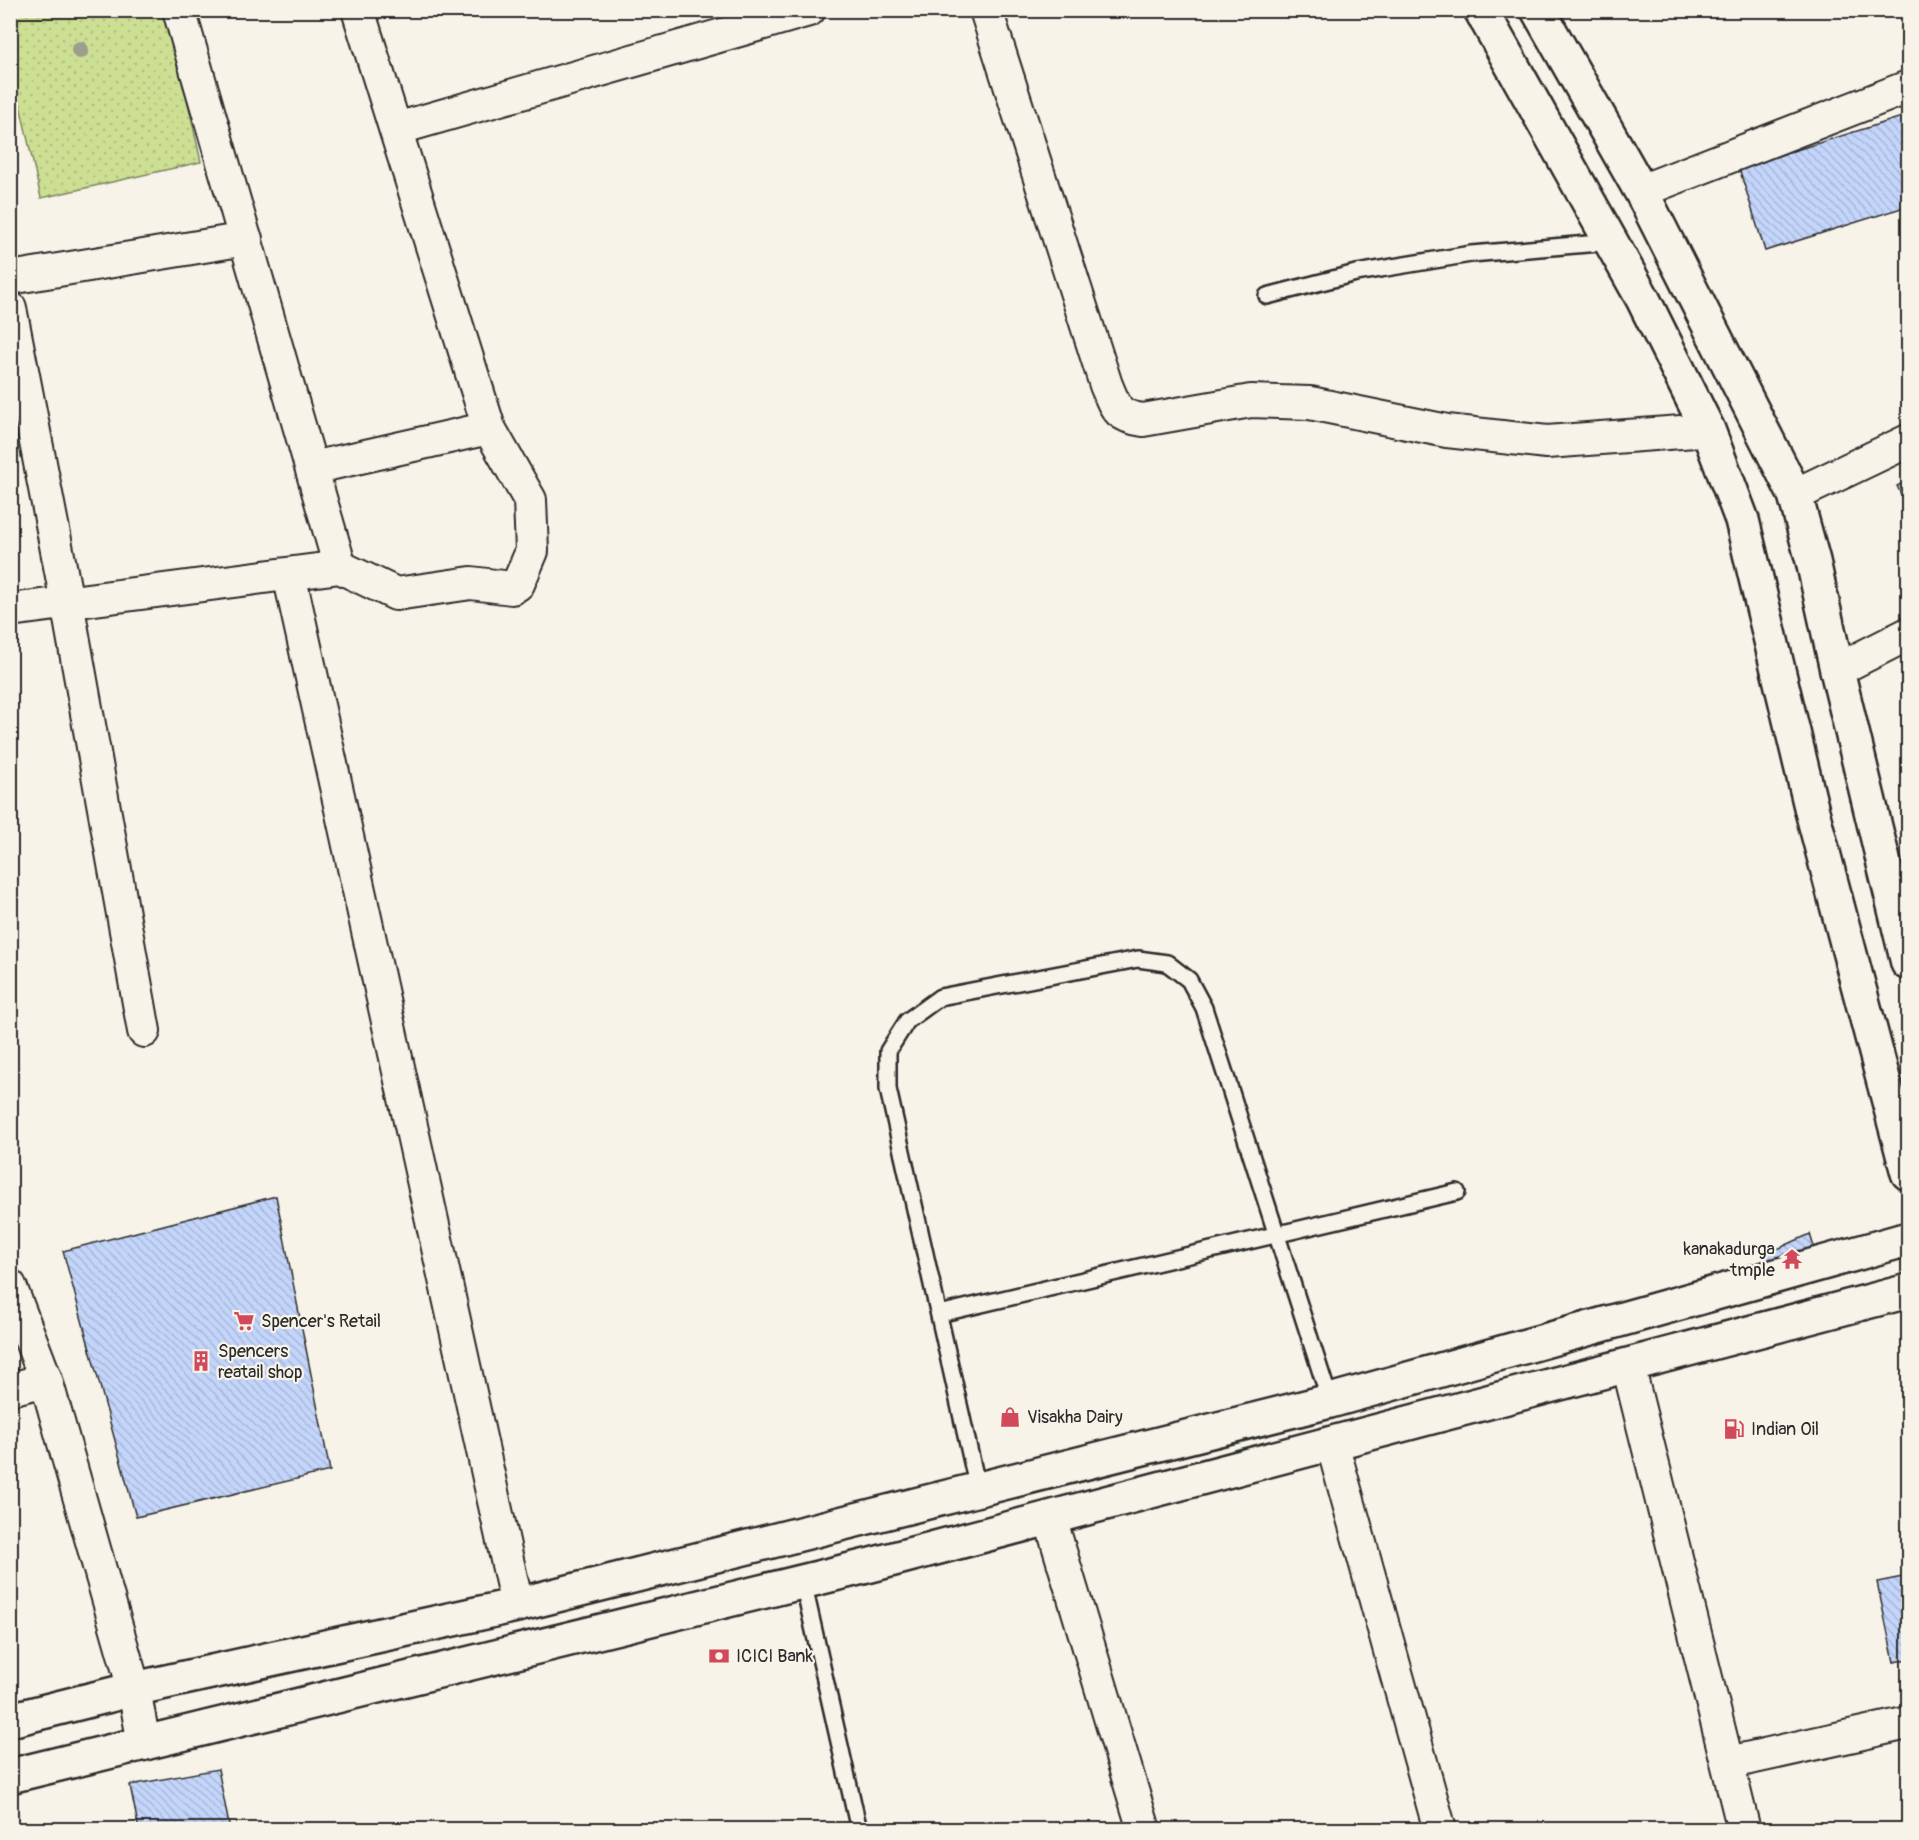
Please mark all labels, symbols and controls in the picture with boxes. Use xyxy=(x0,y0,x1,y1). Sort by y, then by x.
place label: kanakadurga tmple xyxy=(1684,1238,1775,1282)
temple icon: kanakadurga tmple xyxy=(1780,1247,1804,1271)
supermarket icon: Spencer's Retail xyxy=(232,1309,256,1333)
place label: Spencer's Retail xyxy=(261,1310,381,1333)
place label: Spencers reatail shop xyxy=(218,1340,303,1384)
building icon: Spencers reatail shop xyxy=(189,1349,213,1373)
shop icon: Visakha Dairy xyxy=(998,1405,1022,1429)
place label: Visakha Dairy xyxy=(1027,1406,1123,1429)
fuel station icon: Indian Oil xyxy=(1722,1417,1746,1441)
place label: Indian Oil xyxy=(1751,1418,1819,1441)
bank icon: ICICI Bank xyxy=(707,1644,731,1668)
place label: ICICI Bank xyxy=(736,1645,814,1668)

